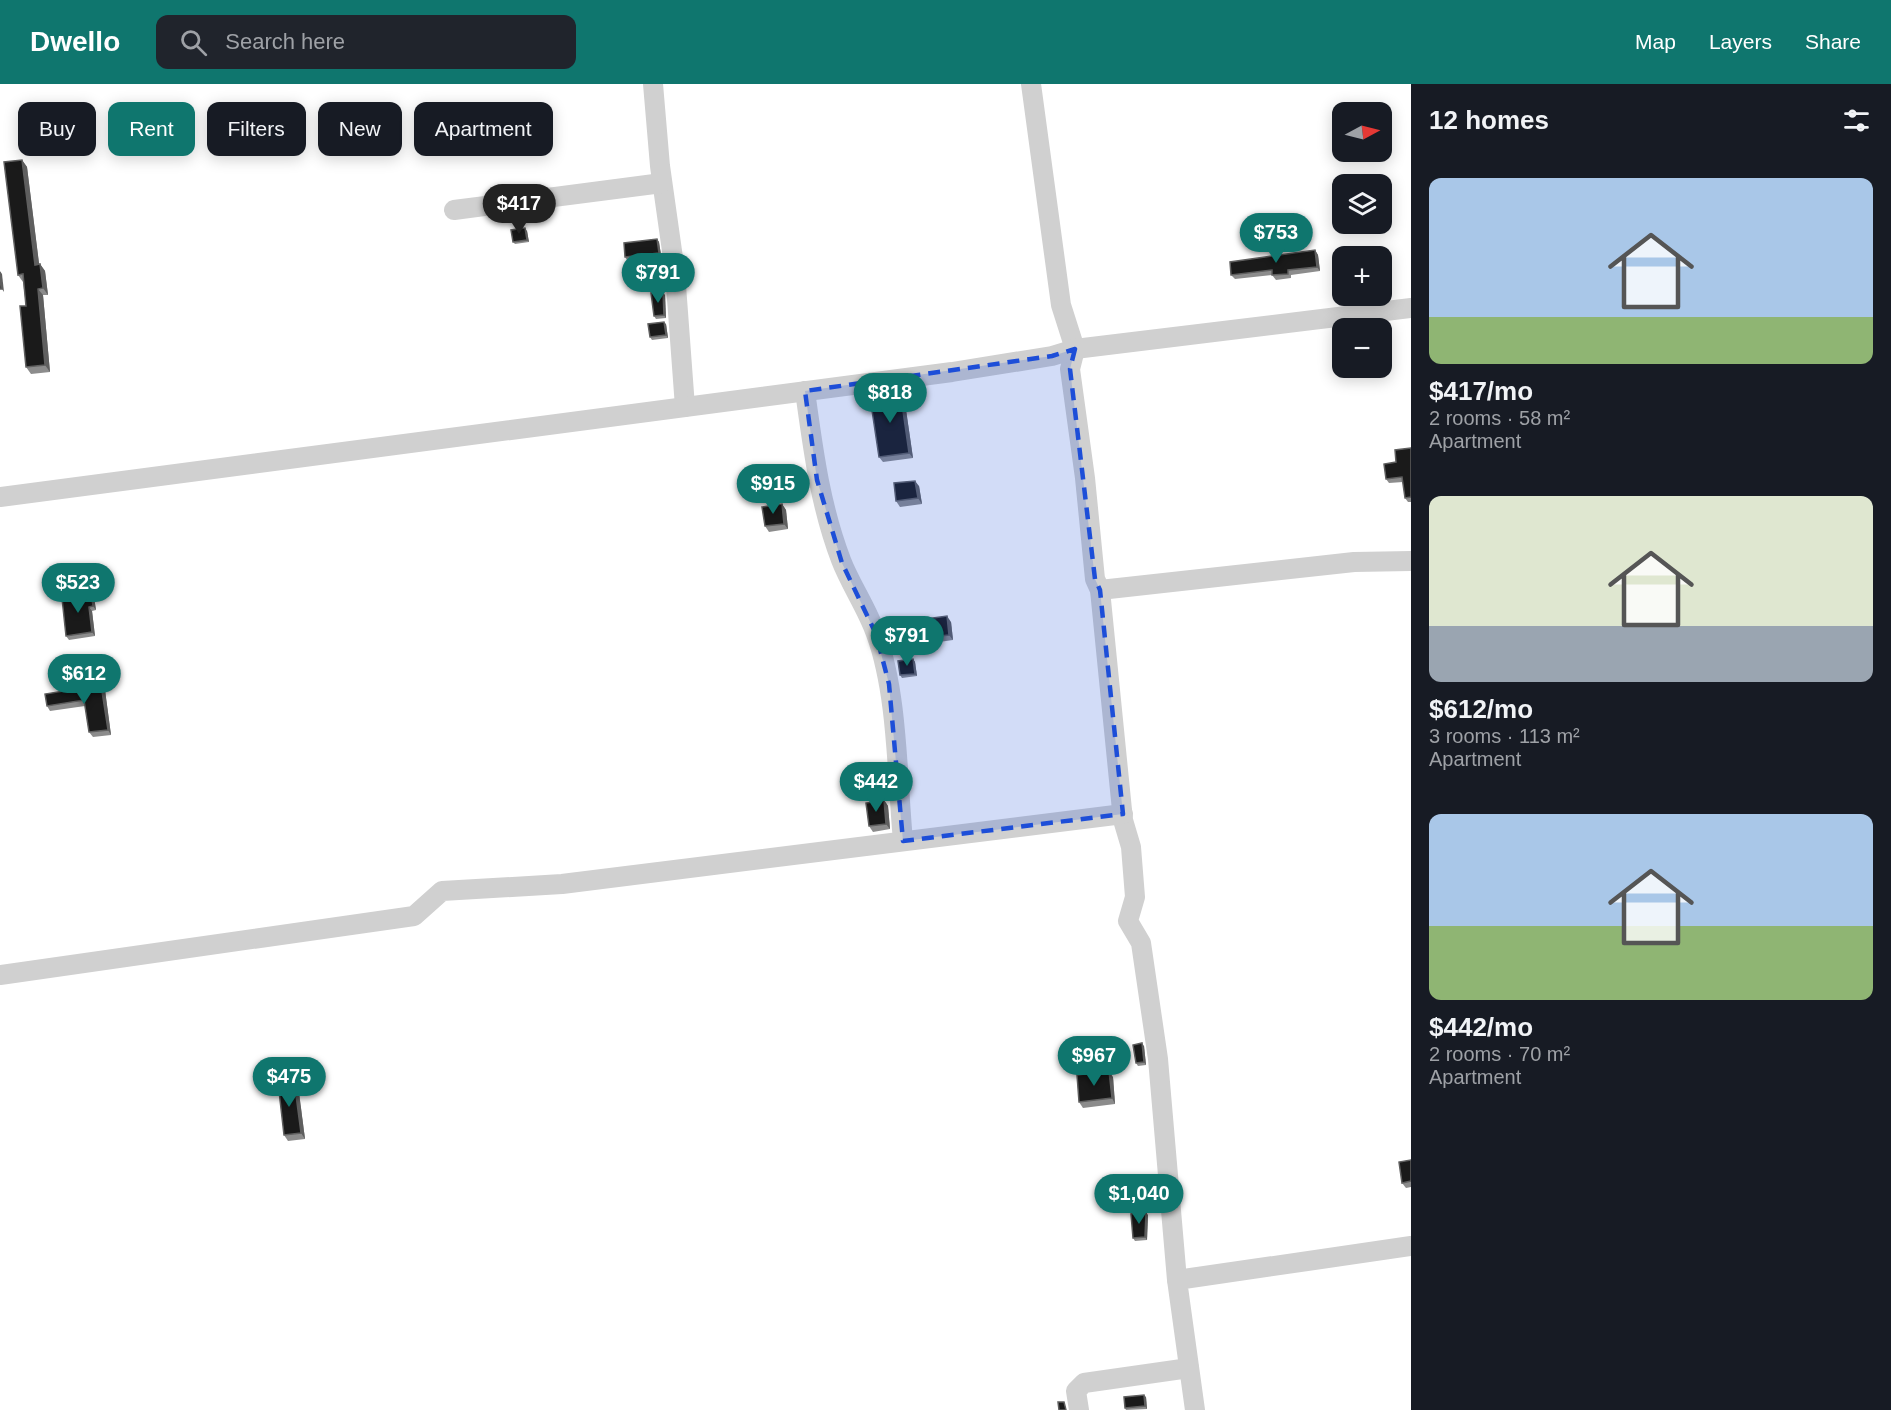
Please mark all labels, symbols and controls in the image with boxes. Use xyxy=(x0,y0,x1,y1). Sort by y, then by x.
search box xyxy=(156,15,576,69)
text: Dwello xyxy=(30,26,120,57)
icon: search xyxy=(177,26,210,59)
text: Search here xyxy=(225,29,345,54)
text: Map xyxy=(1635,30,1676,53)
text: Layers xyxy=(1709,30,1772,53)
text: Share xyxy=(1805,30,1861,53)
chip: Buy xyxy=(18,102,96,156)
chip: Rent xyxy=(108,102,195,156)
chip: Filters xyxy=(207,102,306,156)
chip: New xyxy=(318,102,402,156)
chip: Apartment xyxy=(414,102,553,156)
north arrow xyxy=(1332,102,1392,162)
map controls xyxy=(1332,102,1392,378)
icon: filters xyxy=(1840,104,1873,137)
text: 12 homes xyxy=(1429,105,1549,135)
button: layers xyxy=(1332,174,1392,234)
pin: $417 xyxy=(483,184,555,235)
text: $417 xyxy=(497,192,541,214)
pin: $753 xyxy=(1240,213,1312,264)
icon: home xyxy=(1597,217,1705,325)
text: $753 xyxy=(1254,221,1298,243)
button: + xyxy=(1332,246,1392,306)
pin: $791 xyxy=(622,253,694,304)
text: $791 xyxy=(636,261,680,283)
button: − xyxy=(1332,318,1392,378)
pin: $818 xyxy=(854,373,926,424)
text: $417/mo xyxy=(1429,376,1533,406)
text: $818 xyxy=(868,381,912,403)
text: 2 rooms · 58 m² xyxy=(1429,407,1570,429)
text: Apartment xyxy=(1429,430,1521,452)
pin: $915 xyxy=(737,464,809,515)
text: $915 xyxy=(751,472,795,494)
icon: home xyxy=(1597,535,1705,643)
pin: $523 xyxy=(42,563,114,614)
text: $523 xyxy=(56,571,100,593)
pin: $791 xyxy=(871,616,943,667)
text: $791 xyxy=(885,624,929,646)
pin: $612 xyxy=(48,654,120,705)
text: $612 xyxy=(62,662,106,684)
text: $612/mo xyxy=(1429,694,1533,724)
text: 3 rooms · 113 m² xyxy=(1429,725,1580,747)
text: Apartment xyxy=(1429,748,1521,770)
pin: $442 xyxy=(840,762,912,813)
text: $442 xyxy=(854,770,898,792)
icon: home xyxy=(1597,853,1705,961)
text: $442/mo xyxy=(1429,1012,1533,1042)
pin: $967 xyxy=(1058,1036,1130,1087)
text: 2 rooms · 70 m² xyxy=(1429,1043,1570,1065)
text: $967 xyxy=(1072,1044,1116,1066)
pin: $475 xyxy=(253,1057,325,1108)
text: $475 xyxy=(267,1065,311,1087)
text: Apartment xyxy=(1429,1066,1521,1088)
pin: $1,040 xyxy=(1090,1174,1188,1225)
text: $1,040 xyxy=(1108,1182,1170,1204)

